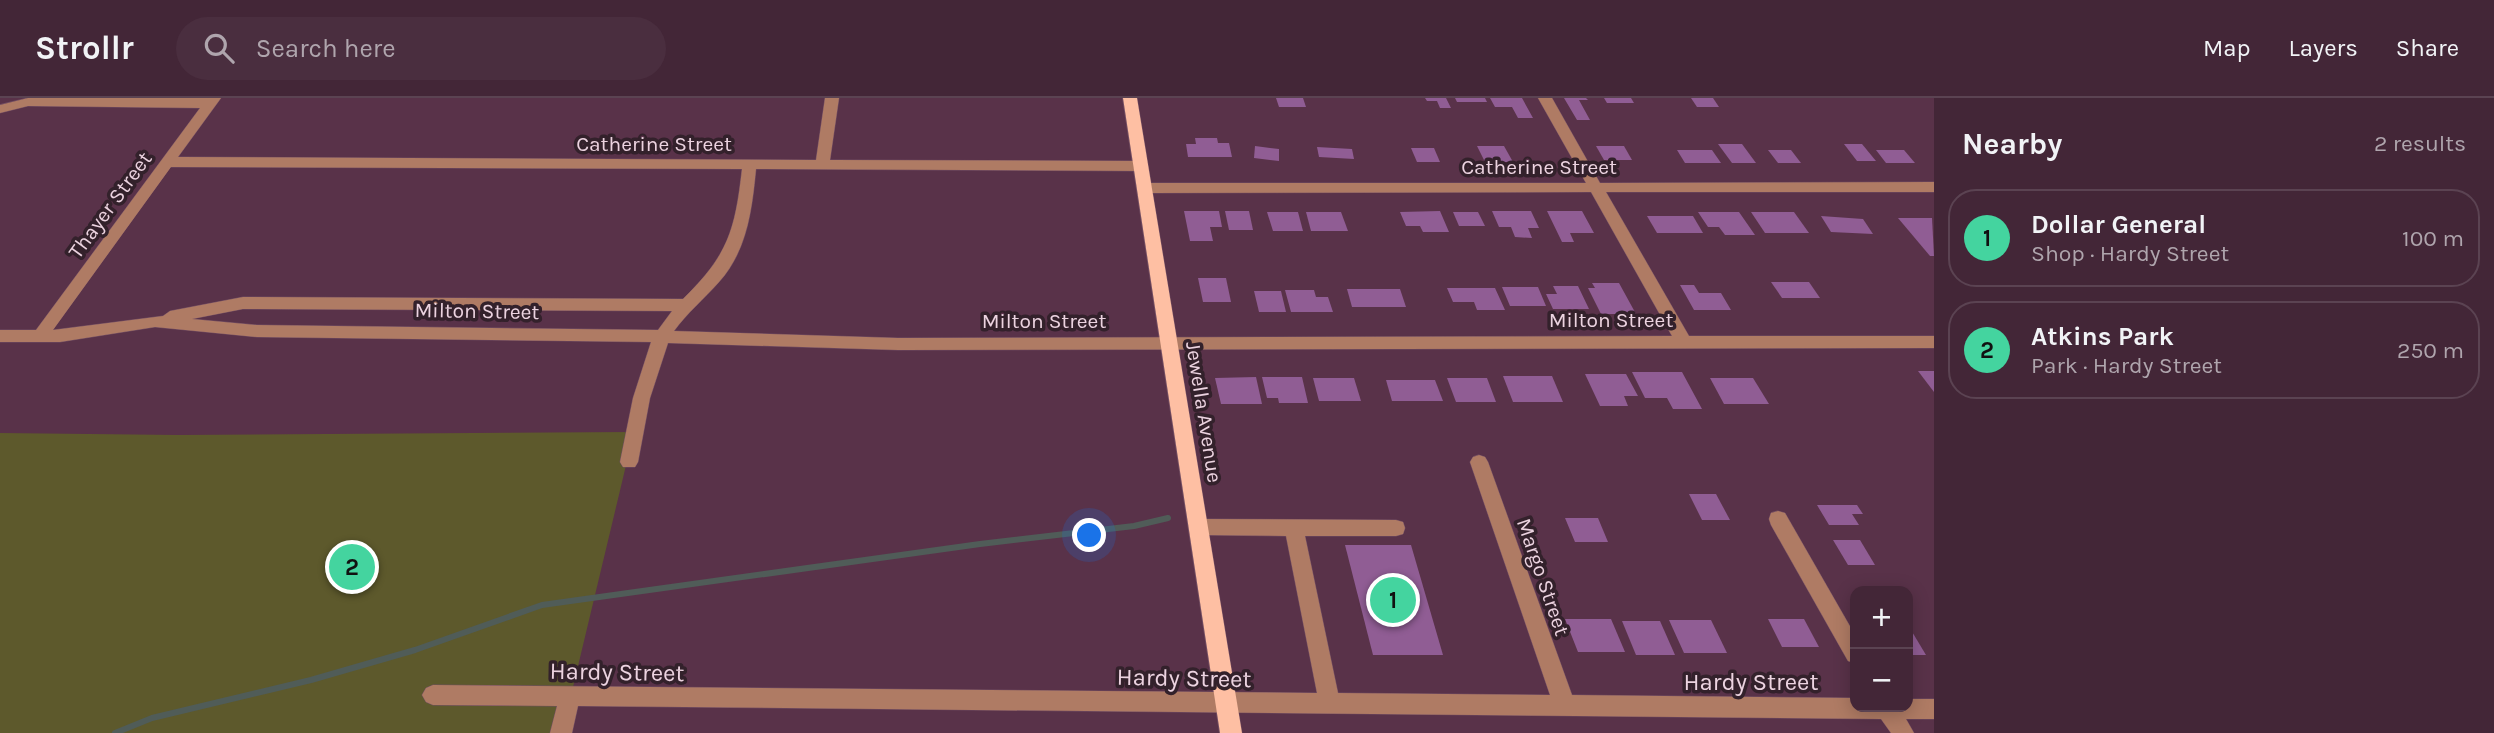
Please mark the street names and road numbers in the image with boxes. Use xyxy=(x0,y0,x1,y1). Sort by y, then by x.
street label: Catherine Street xyxy=(576,132,732,156)
street label: Thayer Street xyxy=(63,147,157,263)
street label: Catherine Street xyxy=(1461,155,1617,179)
street label: Milton Street xyxy=(414,298,540,324)
street label: Milton Street xyxy=(1549,308,1673,332)
street label: Milton Street xyxy=(982,309,1106,333)
street label: Jewella Avenue xyxy=(1181,340,1227,484)
street label: Margo Street xyxy=(1512,515,1574,639)
street label: Hardy Street xyxy=(549,657,685,687)
street label: Hardy Street xyxy=(1116,663,1252,693)
street label: Hardy Street xyxy=(1684,668,1818,696)

